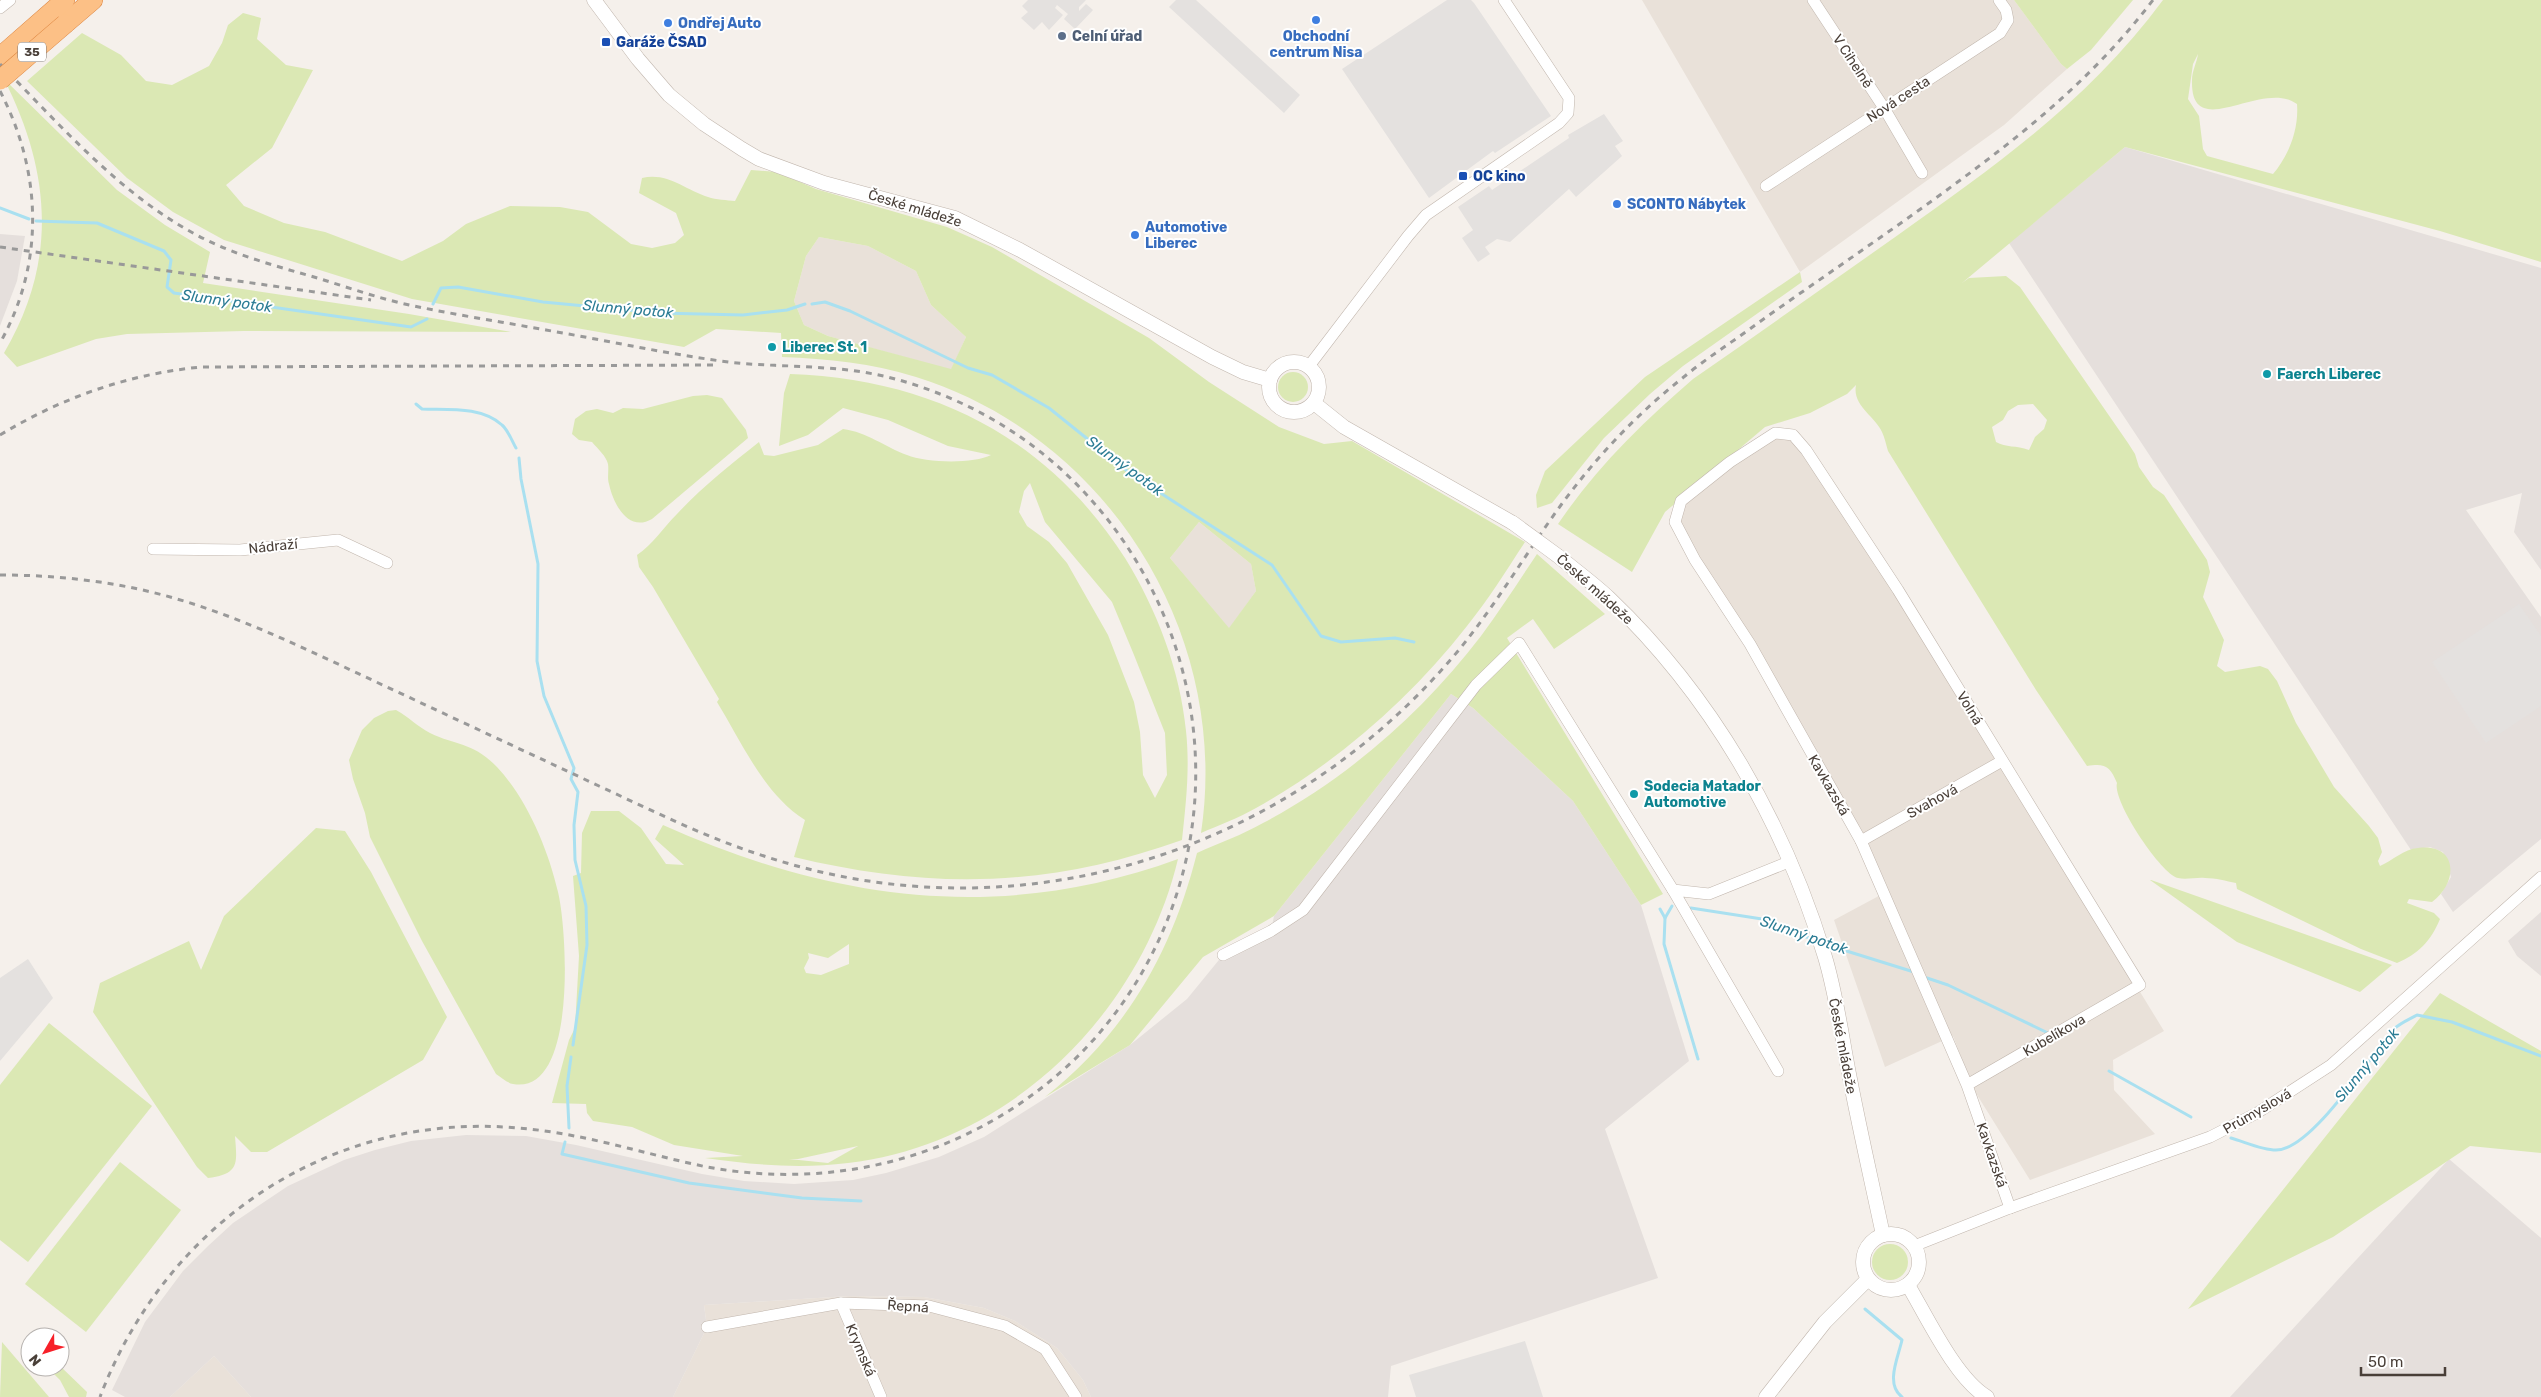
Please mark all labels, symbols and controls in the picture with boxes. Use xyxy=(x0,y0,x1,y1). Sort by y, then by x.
marker: Obchodní centrum Nisa xyxy=(1310,14,1322,26)
place label: Ondřej Auto xyxy=(678,15,761,32)
marker: Ondřej Auto xyxy=(662,17,674,29)
place label: Celní úřad xyxy=(1072,28,1143,45)
place label: Obchodní centrum Nisa xyxy=(1269,28,1363,61)
marker: Celní úřad xyxy=(1056,30,1068,42)
street label: V Cihelně xyxy=(1829,31,1876,92)
place label: Garáže ČSAD xyxy=(616,33,707,51)
marker: Garáže ČSAD xyxy=(600,36,612,48)
road number: 35 xyxy=(18,42,46,62)
street label: Nová cesta xyxy=(1863,73,1933,126)
place label: OC kino xyxy=(1473,168,1526,185)
marker: OC kino xyxy=(1457,170,1469,182)
street label: České mládeže xyxy=(866,185,964,231)
place label: SCONTO Nábytek xyxy=(1627,196,1747,213)
marker: SCONTO Nábytek xyxy=(1611,198,1623,210)
place label: Automotive Liberec xyxy=(1145,219,1227,252)
marker: Automotive Liberec xyxy=(1129,229,1141,241)
water label: Slunný potok xyxy=(181,286,274,316)
water label: Slunný potok xyxy=(582,296,674,322)
place label: Liberec St. 1 xyxy=(782,339,867,356)
marker: Liberec St. 1 xyxy=(766,341,778,353)
place label: Faerch Liberec xyxy=(2277,366,2381,383)
marker: Faerch Liberec xyxy=(2261,368,2273,380)
water label: Slunný potok xyxy=(1083,432,1167,500)
street label: Nádraží xyxy=(248,535,299,558)
street label: České mládeže xyxy=(1553,550,1637,628)
street label: Volná xyxy=(1953,688,1986,728)
street label: Kavkazská xyxy=(1804,752,1853,819)
place label: Sodecia Matador Automotive xyxy=(1644,778,1761,811)
street label: Svahová xyxy=(1904,781,1961,822)
marker: Sodecia Matador Automotive xyxy=(1628,788,1640,800)
water label: Slunný potok xyxy=(1758,912,1850,958)
street label: České mládeže xyxy=(1825,997,1861,1096)
street label: Kubelíkova xyxy=(2020,1011,2089,1060)
water label: Slunný potok xyxy=(2331,1024,2403,1106)
street label: Průmyslová xyxy=(2220,1085,2294,1138)
street label: Kavkazská xyxy=(1972,1120,2011,1190)
street label: Řepná xyxy=(887,1296,929,1316)
street label: Krymská xyxy=(842,1321,879,1379)
north arrow xyxy=(20,1327,70,1377)
scale bar xyxy=(2361,1344,2445,1376)
text: N xyxy=(26,1351,45,1369)
text: 50 m xyxy=(2368,1353,2403,1371)

